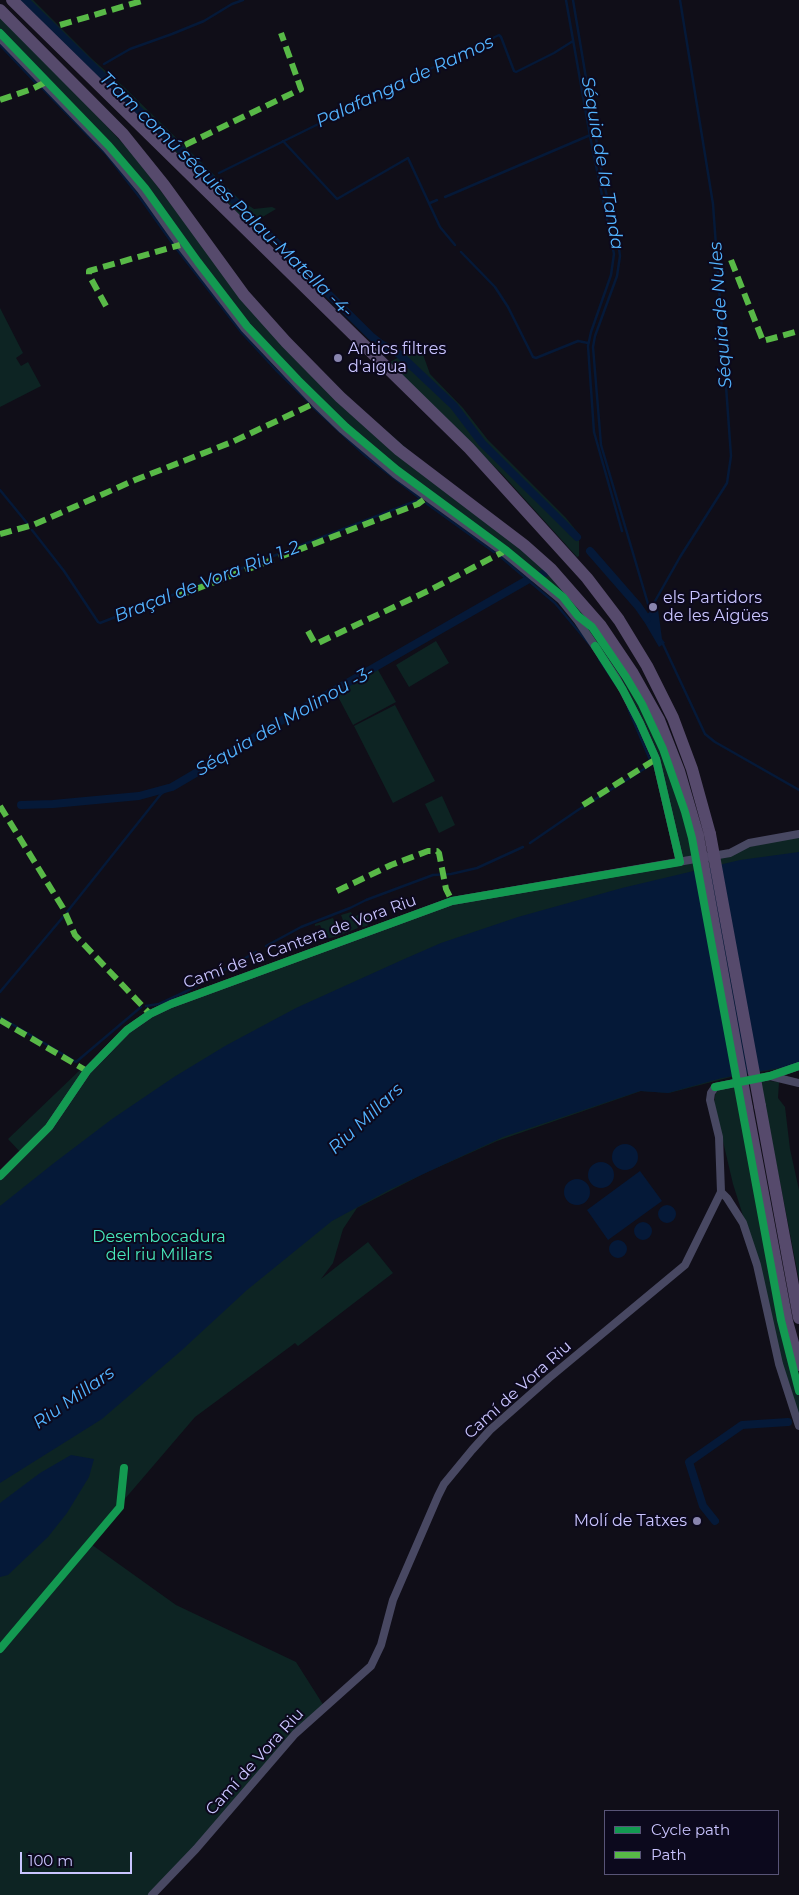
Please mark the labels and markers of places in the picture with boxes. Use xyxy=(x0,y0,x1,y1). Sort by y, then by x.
place label: Antics filtres d'aigua xyxy=(348,339,446,377)
marker: Antics filtres d'aigua xyxy=(332,352,344,364)
place label: els Partidors de les Aigües xyxy=(663,588,769,626)
marker: els Partidors de les Aigües xyxy=(647,601,659,613)
place label: Molí de Tatxes xyxy=(574,1511,687,1531)
marker: Molí de Tatxes xyxy=(691,1515,703,1527)

